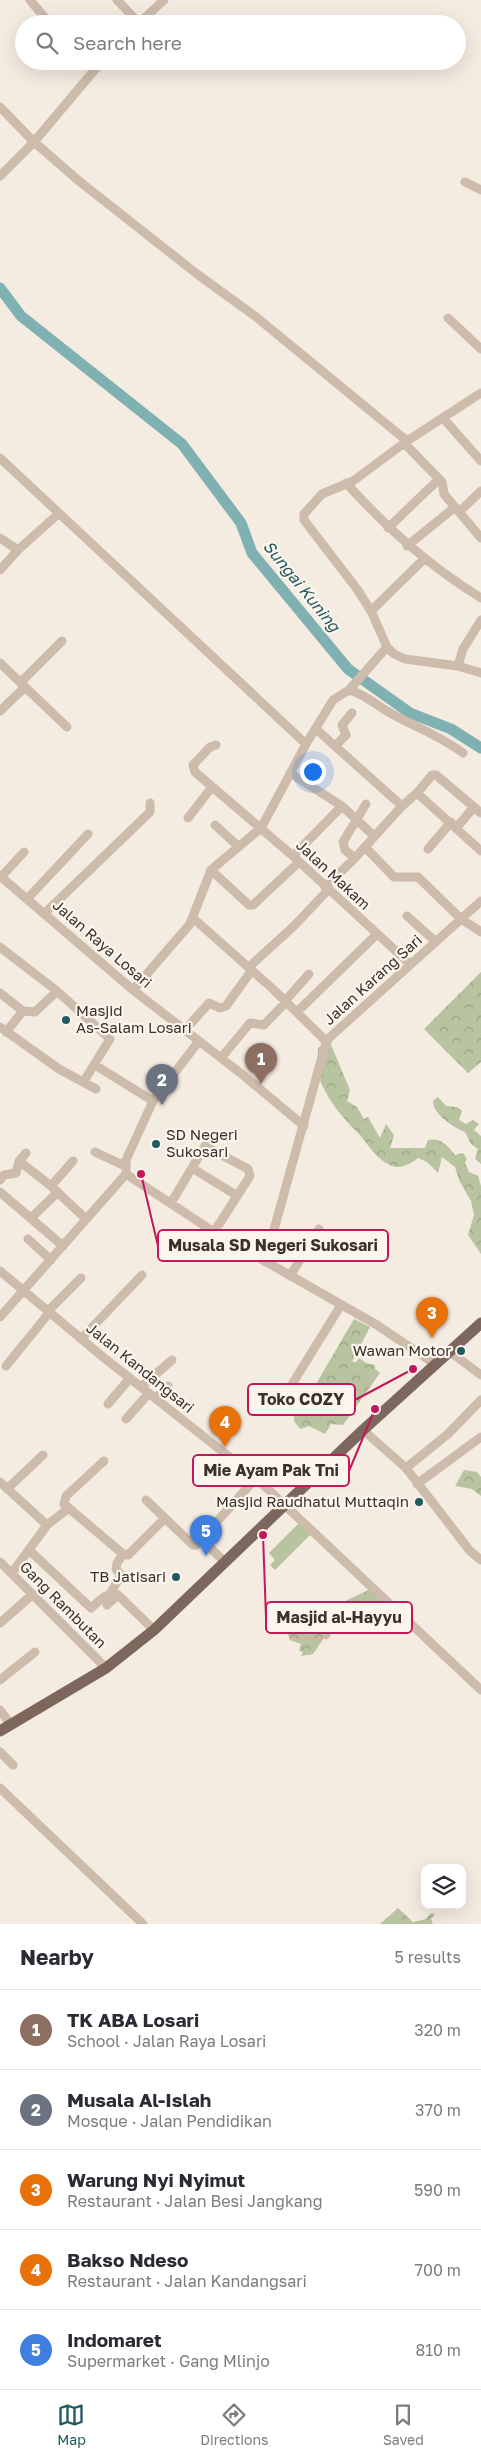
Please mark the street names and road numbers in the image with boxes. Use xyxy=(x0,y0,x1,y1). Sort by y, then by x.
street label: Jalan Makam xyxy=(293,835,374,913)
street label: Jalan Raya Losari xyxy=(50,895,156,991)
street label: Jalan Karang Sari xyxy=(319,930,425,1028)
street label: Jalan Kandangsari xyxy=(83,1318,198,1416)
street label: Gang Rambutan xyxy=(17,1557,111,1651)

